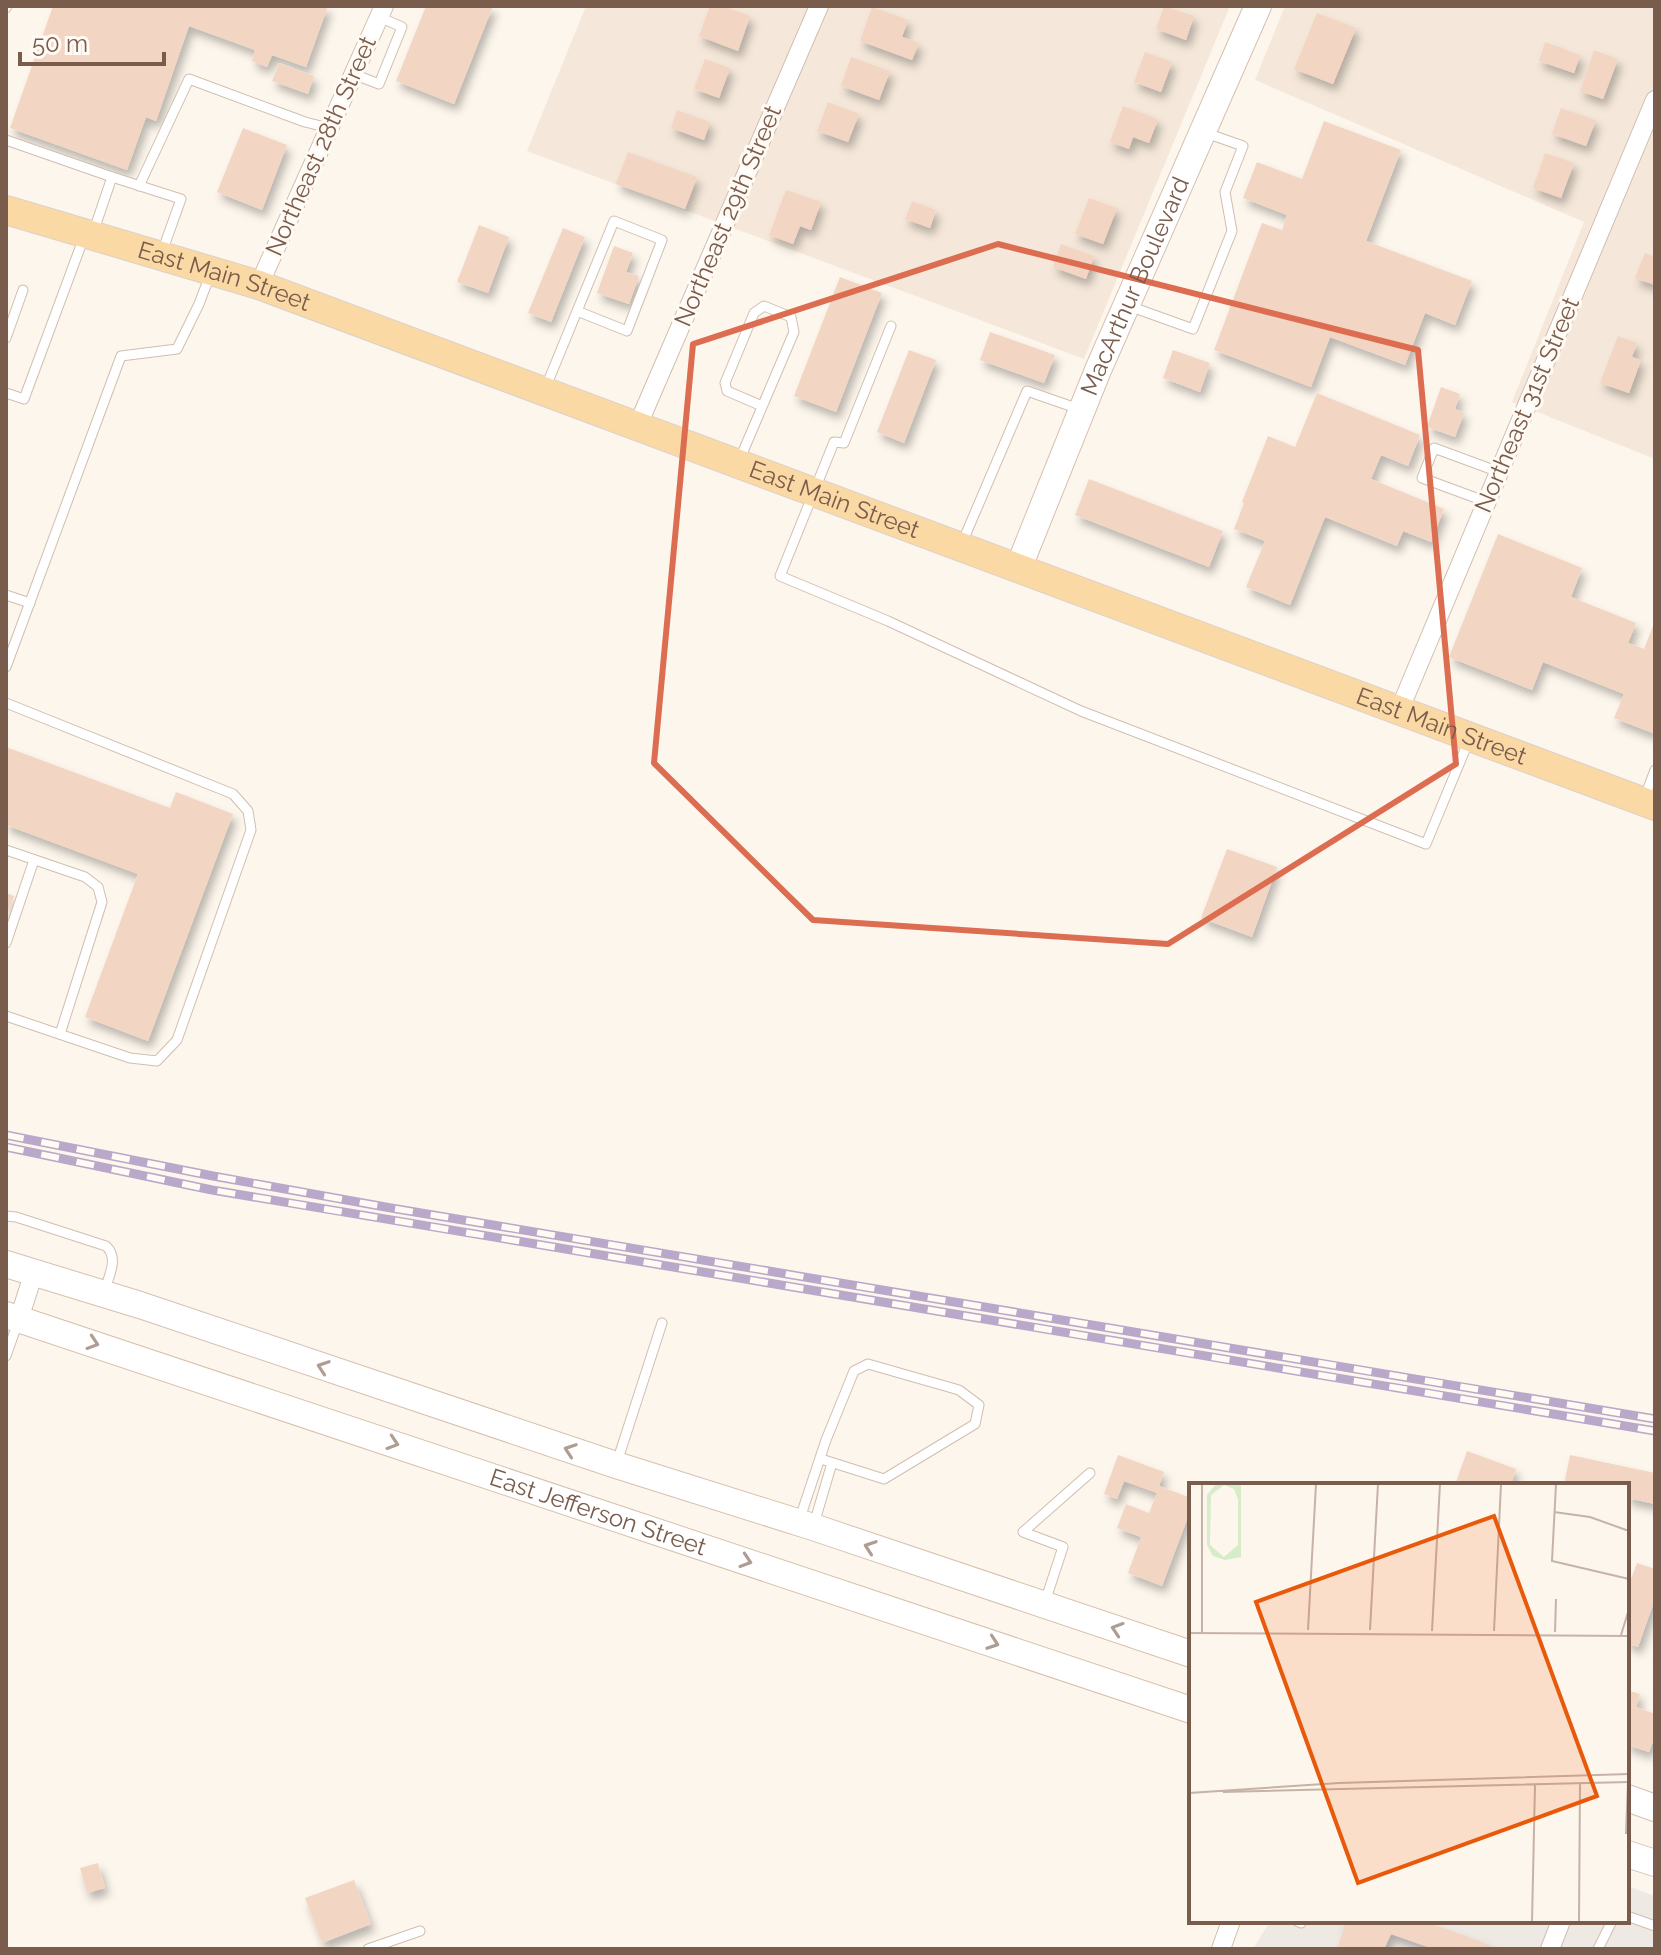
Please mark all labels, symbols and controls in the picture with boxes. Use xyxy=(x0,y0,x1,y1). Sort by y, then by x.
scale bar xyxy=(20,16,164,66)
text: 50 m xyxy=(32,29,88,58)
street label: Northeast 28th Street xyxy=(259,31,382,260)
street label: Northeast 29th Street xyxy=(668,101,787,331)
street label: MacArthur Boulevard xyxy=(1074,172,1195,400)
street label: East Main Street xyxy=(135,235,315,317)
street label: Northeast 31st Street xyxy=(1468,293,1585,517)
street label: East Main Street xyxy=(745,454,924,544)
street label: East Main Street xyxy=(1353,681,1531,771)
one-way arrow xyxy=(86,1334,100,1350)
one-way arrow xyxy=(317,1360,331,1376)
one-way arrow xyxy=(385,1434,399,1450)
one-way arrow xyxy=(564,1443,578,1459)
street label: East Jefferson Street xyxy=(486,1462,710,1561)
inset map xyxy=(1189,1483,1629,1923)
one-way arrow xyxy=(864,1541,878,1557)
one-way arrow xyxy=(738,1551,752,1567)
one-way arrow xyxy=(1111,1623,1125,1639)
one-way arrow xyxy=(985,1634,999,1650)

